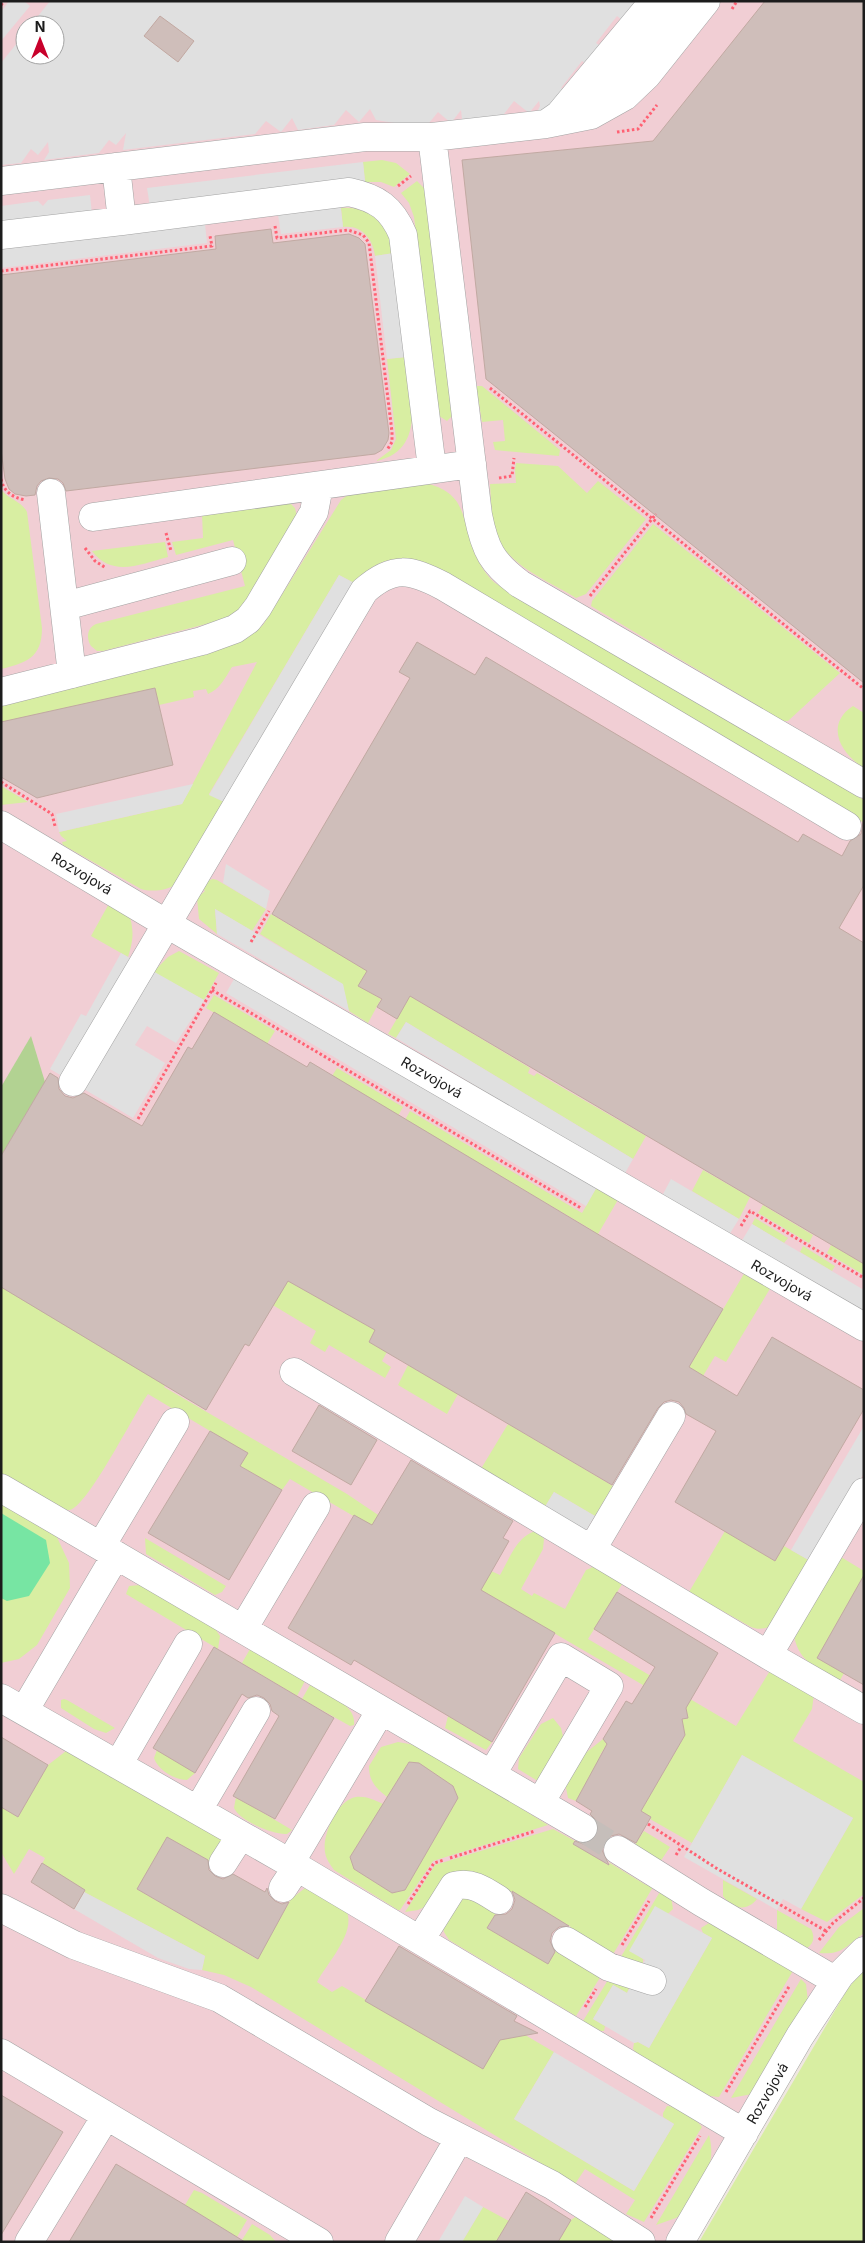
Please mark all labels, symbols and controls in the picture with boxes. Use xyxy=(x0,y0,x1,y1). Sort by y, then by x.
north arrow xyxy=(15,15,65,65)
text: N xyxy=(35,18,45,35)
street label: Rozvojová xyxy=(49,848,115,898)
street label: Rozvojová xyxy=(398,1053,466,1101)
street label: Rozvojová xyxy=(748,1256,816,1304)
street label: Rozvojová xyxy=(743,2059,791,2127)

